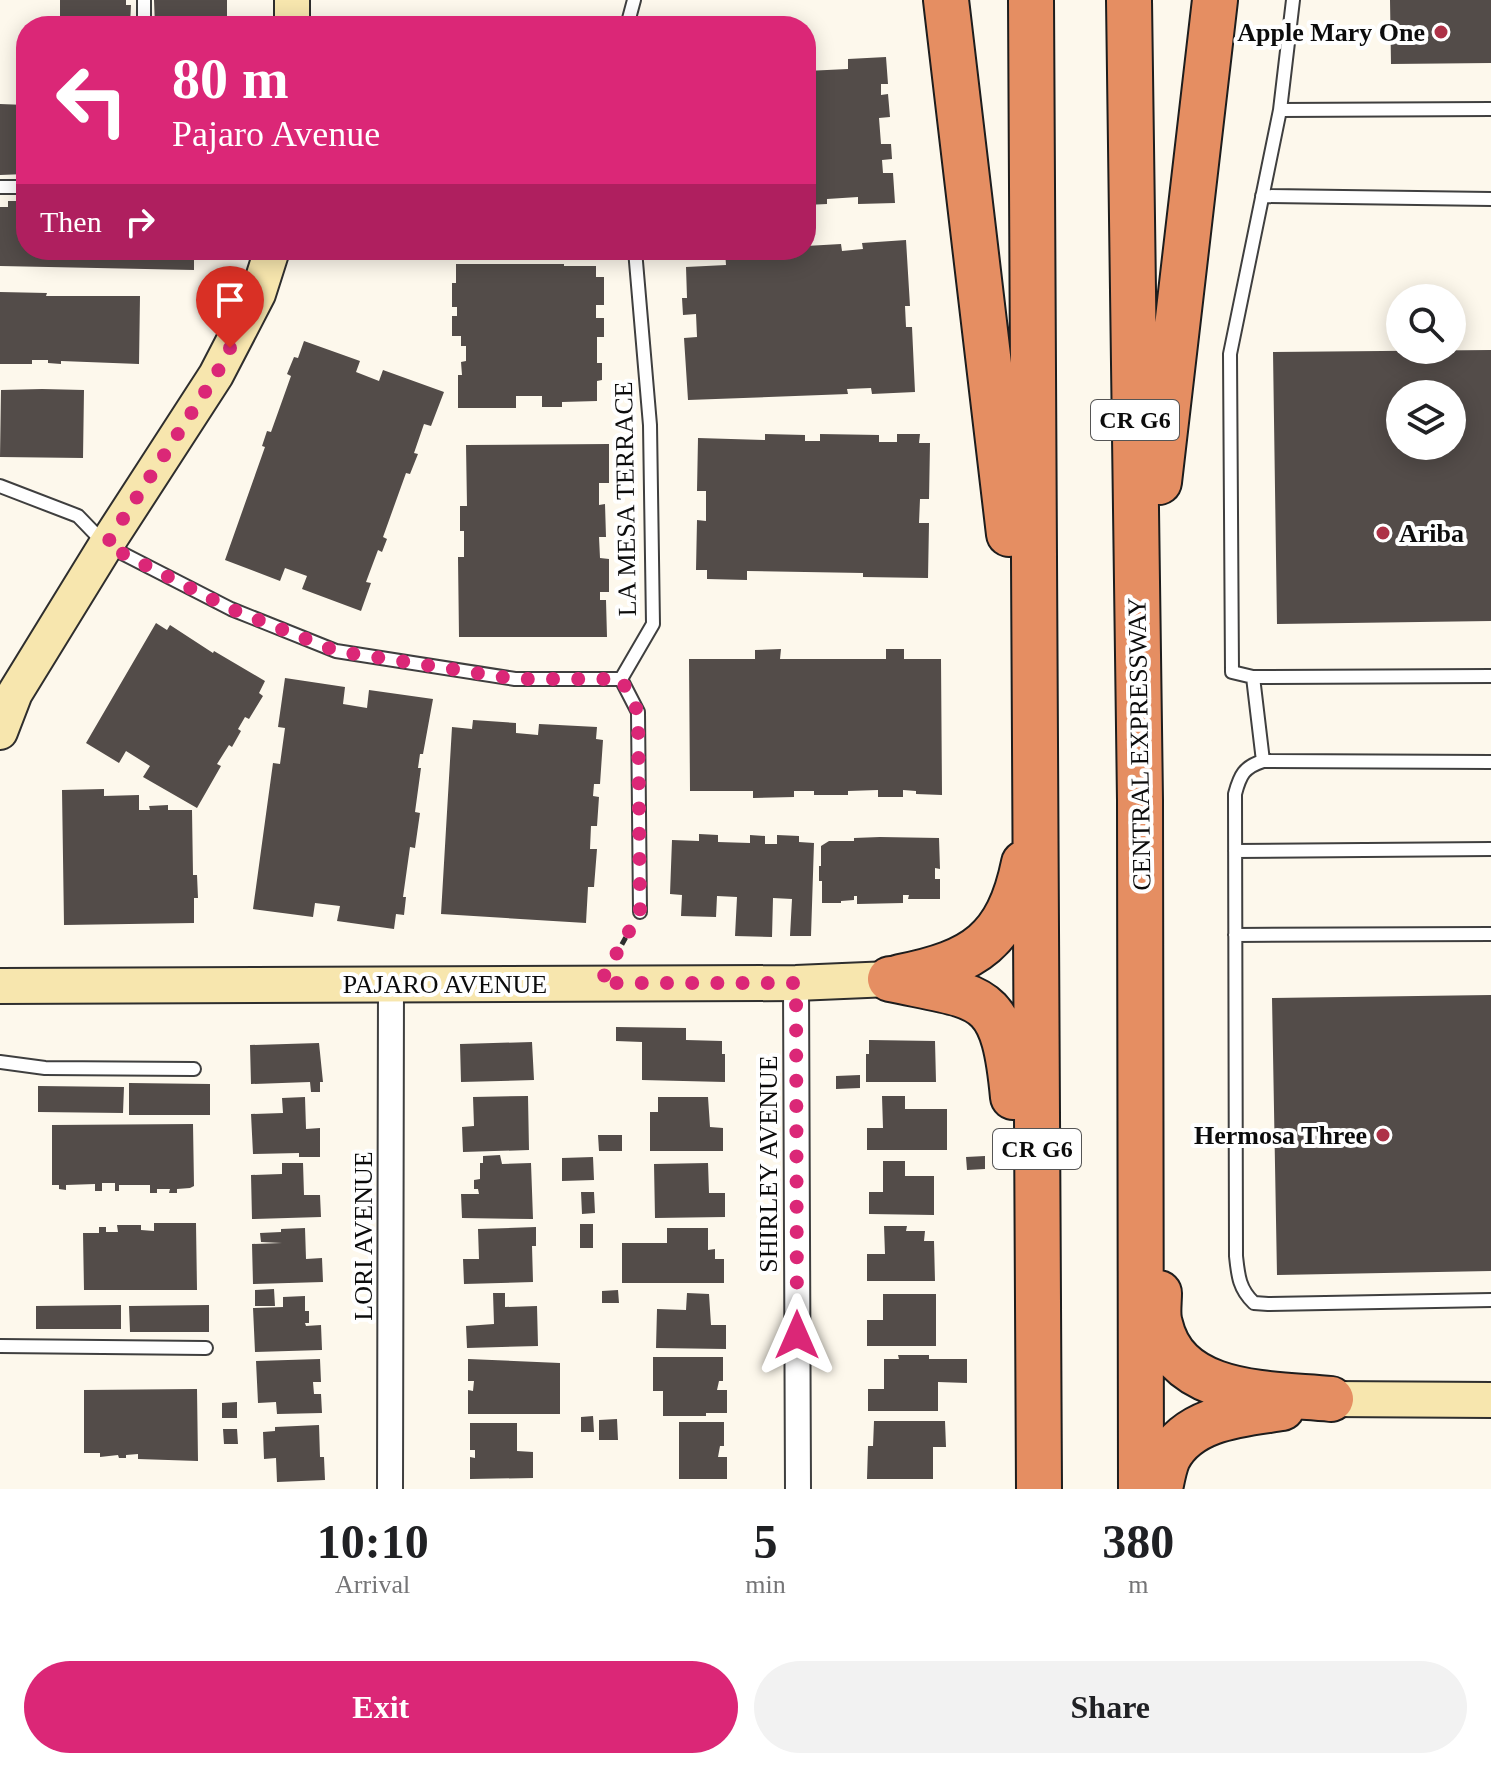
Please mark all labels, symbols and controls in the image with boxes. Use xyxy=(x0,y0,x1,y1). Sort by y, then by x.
place label: Apple Mary One xyxy=(1237,18,1425,47)
marker: Apple Mary One xyxy=(1432,23,1450,41)
icon: left xyxy=(40,48,144,152)
text: 80 m xyxy=(172,48,289,110)
text: Pajaro Avenue xyxy=(172,114,380,154)
icon: right xyxy=(118,200,162,244)
text: Then xyxy=(40,205,102,238)
pin xyxy=(196,266,264,348)
icon: arrive xyxy=(208,278,252,322)
map controls xyxy=(1386,284,1466,460)
button: search xyxy=(1386,284,1466,364)
button: layers xyxy=(1386,380,1466,460)
street label: LA MESA TERRACE xyxy=(609,381,642,617)
road number: CR G6 xyxy=(1091,400,1179,440)
place label: Ariba xyxy=(1399,519,1464,548)
marker: Ariba xyxy=(1374,524,1392,542)
street label: CENTRAL EXPRESSWAY xyxy=(1122,597,1157,891)
street label: PAJARO AVENUE xyxy=(343,970,547,999)
street label: SHIRLEY AVENUE xyxy=(754,1055,783,1273)
place label: Hermosa Three xyxy=(1194,1121,1367,1150)
marker: Hermosa Three xyxy=(1374,1126,1392,1144)
road number: CR G6 xyxy=(993,1129,1081,1169)
street label: LORI AVENUE xyxy=(349,1151,378,1321)
position arrow xyxy=(755,1293,839,1377)
text: 10:10 xyxy=(317,1515,429,1568)
text: 5 xyxy=(753,1515,777,1568)
text: 380 xyxy=(1102,1515,1174,1568)
text: Arrival xyxy=(335,1570,410,1599)
text: min xyxy=(745,1570,786,1599)
text: m xyxy=(1128,1570,1148,1599)
button: Exit xyxy=(24,1661,738,1753)
button: Share xyxy=(754,1661,1467,1753)

